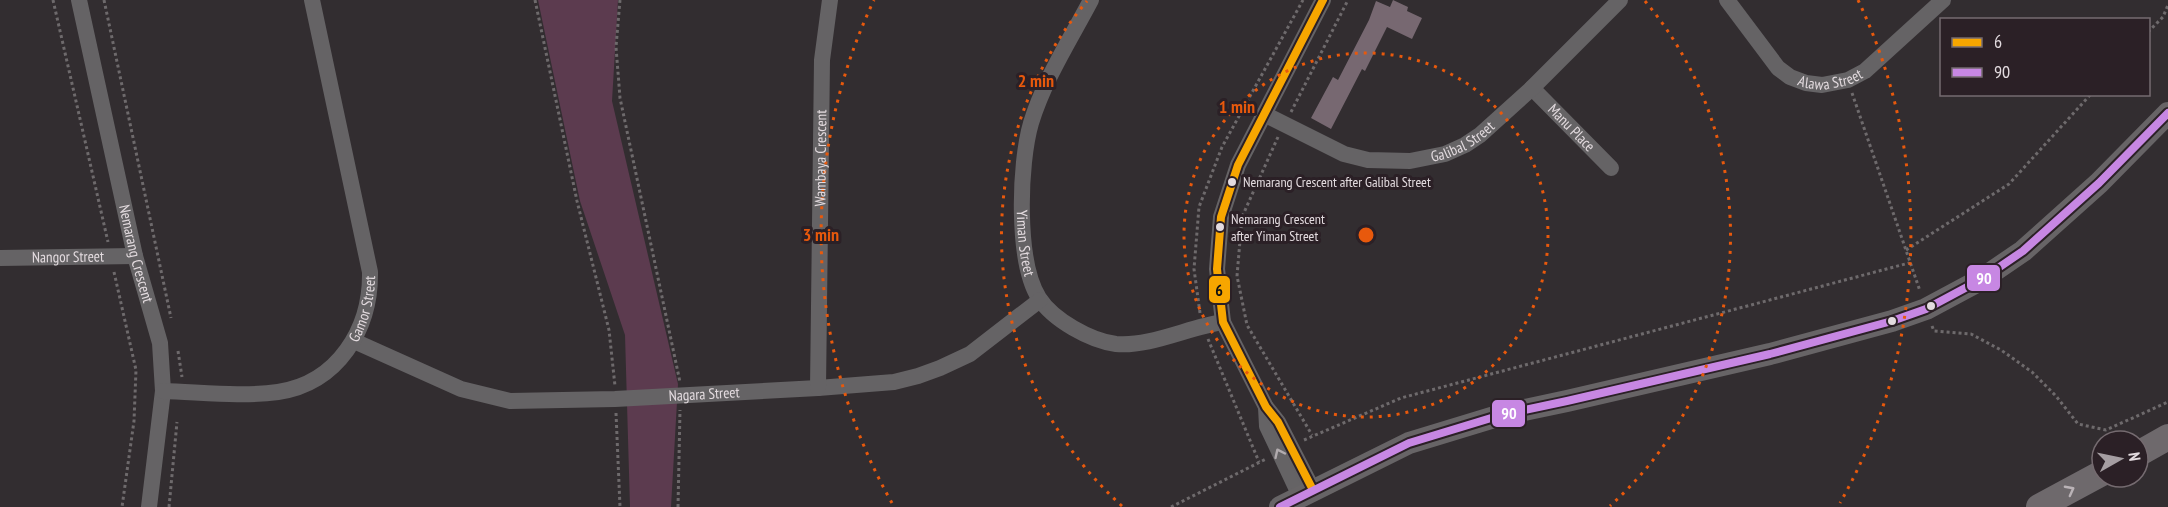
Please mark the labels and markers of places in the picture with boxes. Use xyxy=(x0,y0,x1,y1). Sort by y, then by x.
place label: Nemarang Crescent after Galibal Street xyxy=(1243,173,1431,191)
marker: Nemarang Crescent after Galibal Street xyxy=(1226,176,1238,188)
place label: Nemarang Crescent after Yiman Street xyxy=(1231,210,1325,245)
marker: Nemarang Crescent after Yiman Street xyxy=(1214,221,1226,233)
centre of rings xyxy=(1356,225,1376,245)
unlabelled marker xyxy=(1925,300,1937,312)
unlabelled marker xyxy=(1886,315,1898,327)

